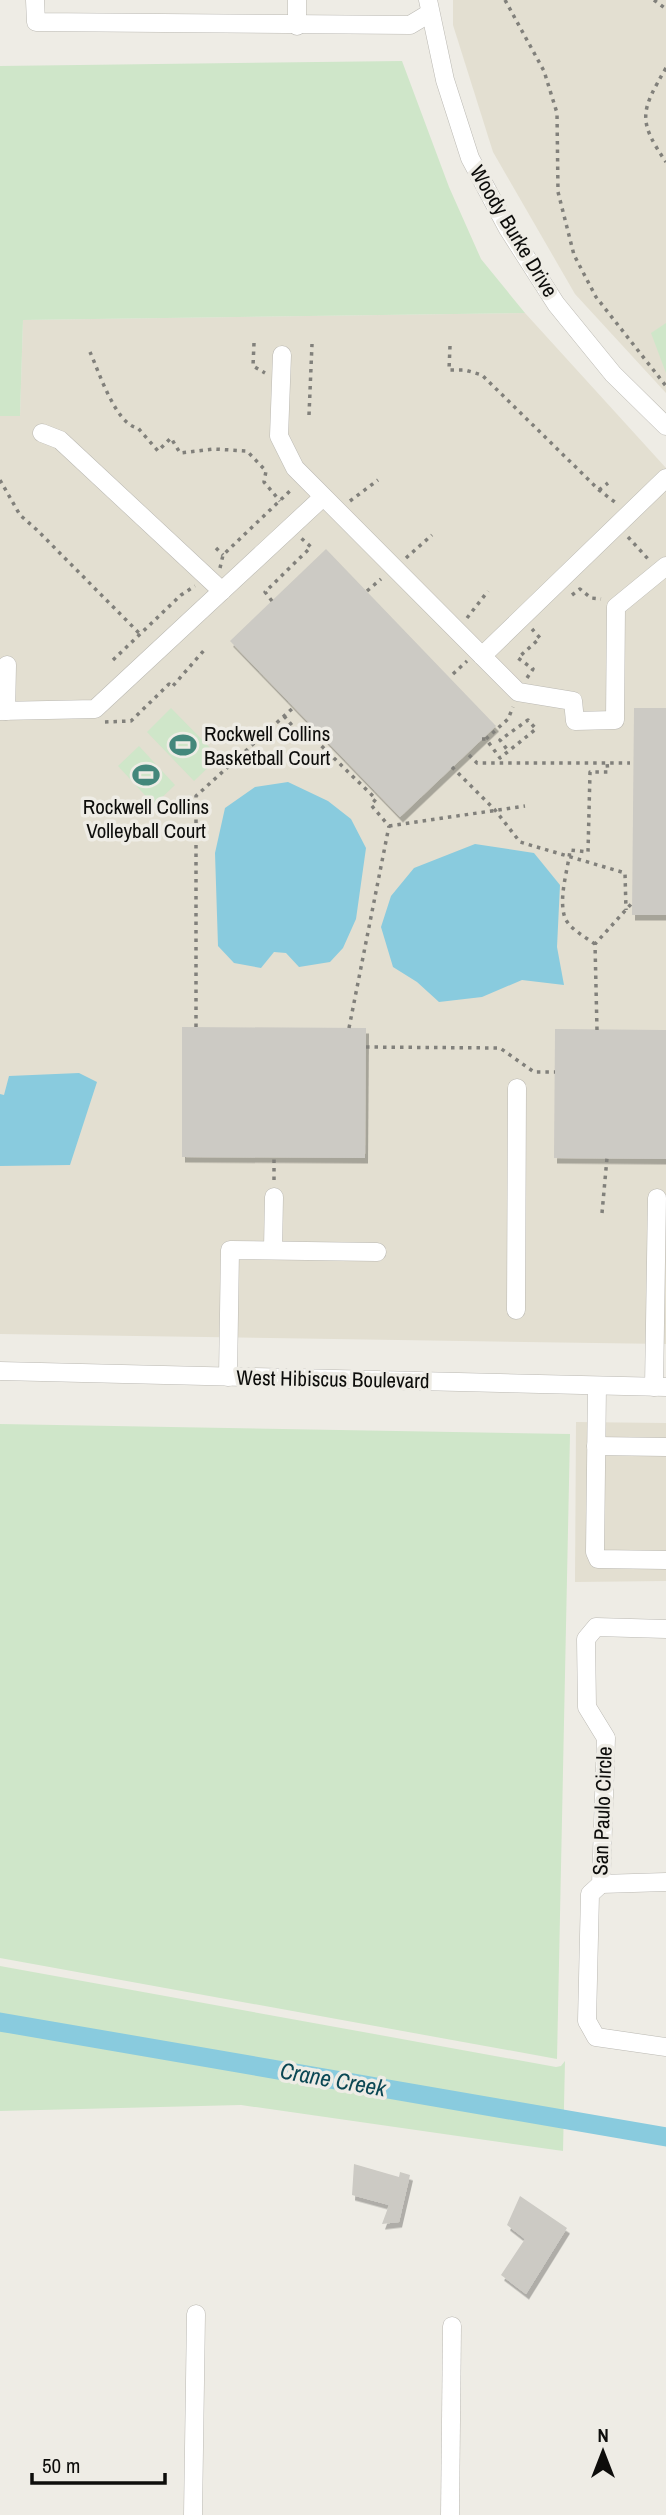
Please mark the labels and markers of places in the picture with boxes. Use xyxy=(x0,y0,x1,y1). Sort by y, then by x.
place label: Rockwell Collins Basketball Court xyxy=(204,719,331,772)
sports icon: Rockwell Collins Basketball Court xyxy=(168,730,198,760)
sports icon: Rockwell Collins Volleyball Court xyxy=(131,760,161,790)
place label: Rockwell Collins Volleyball Court xyxy=(83,792,209,845)

